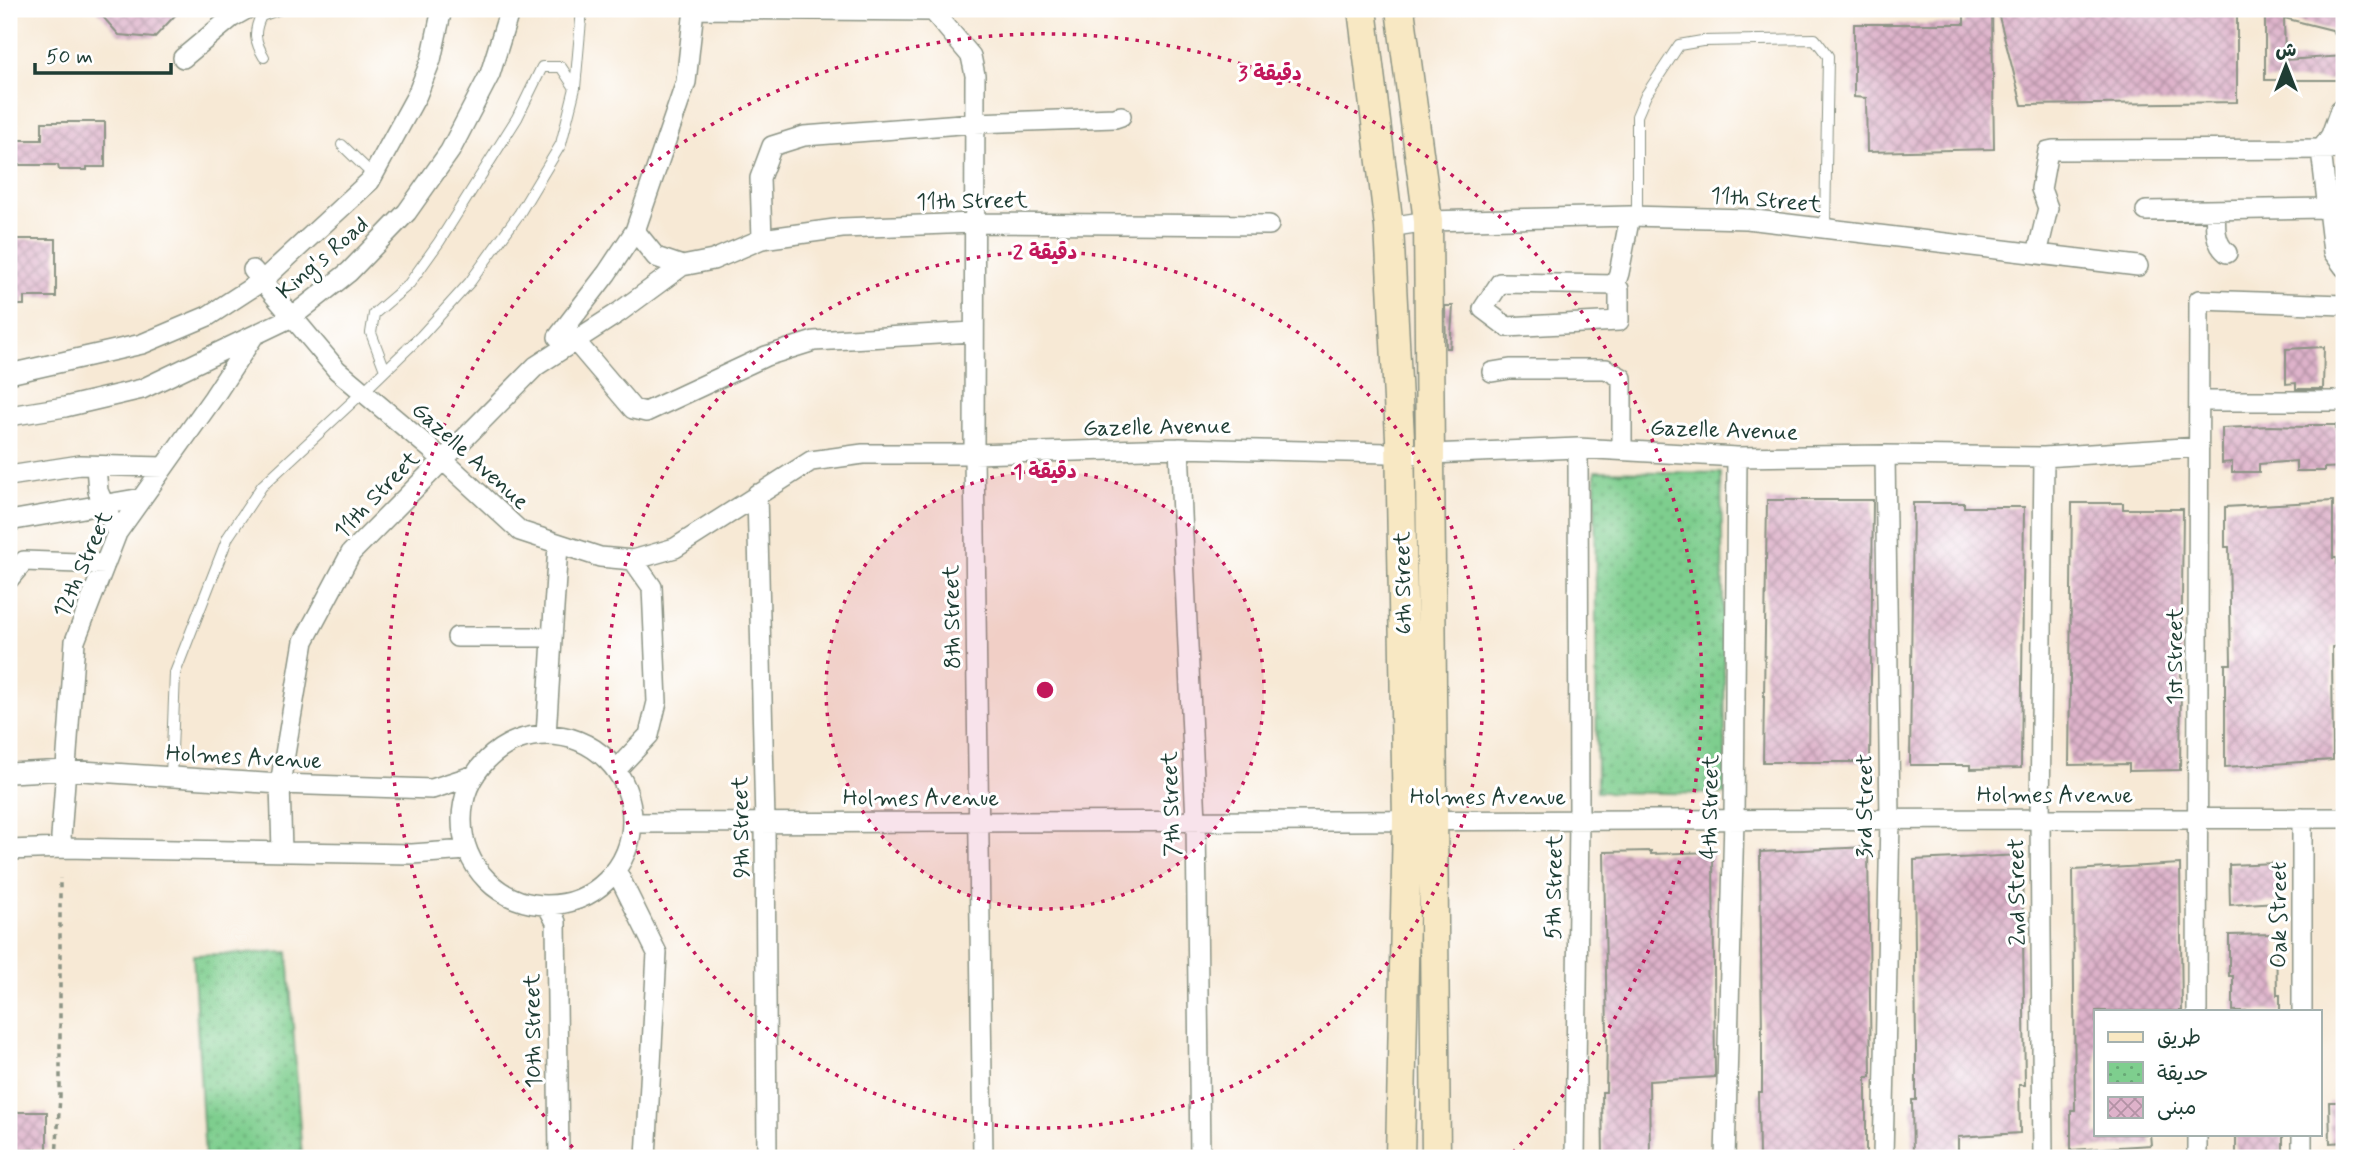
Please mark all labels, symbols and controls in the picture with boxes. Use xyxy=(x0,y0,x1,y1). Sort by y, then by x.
scale bar xyxy=(35,32,172,76)
north arrow xyxy=(2252,32,2322,102)
text: ش xyxy=(2276,38,2297,63)
text: 50 m xyxy=(46,43,93,71)
text: 3 دقيقة xyxy=(1238,60,1302,88)
street label: 11th Street xyxy=(1709,181,1823,221)
street label: 11th Street xyxy=(916,186,1029,218)
street label: King's Road xyxy=(271,210,377,308)
text: 2 دقيقة xyxy=(1013,239,1077,267)
street label: Gazelle Avenue xyxy=(405,396,535,517)
street label: Gazelle Avenue xyxy=(1083,412,1231,444)
street label: Gazelle Avenue xyxy=(1649,413,1799,449)
street label: 11th Street xyxy=(328,444,427,546)
text: 1 دقيقة xyxy=(1013,458,1077,486)
street label: 12th Street xyxy=(47,506,121,623)
street label: 6th Street xyxy=(1388,531,1420,635)
street label: 8th Street xyxy=(937,564,969,669)
street label: 1st Street xyxy=(2161,606,2191,705)
centre of rings xyxy=(1033,678,1057,702)
street label: Holmes Avenue xyxy=(165,739,323,777)
street label: 7th Street xyxy=(1155,750,1189,857)
street label: 4th Street xyxy=(1695,754,1727,860)
street label: 3rd Street xyxy=(1851,754,1881,858)
street label: 9th Street xyxy=(726,775,758,879)
street label: Holmes Avenue xyxy=(1977,781,2133,811)
street label: Holmes Avenue xyxy=(1410,783,1566,813)
street label: Holmes Avenue xyxy=(843,784,999,814)
street label: 5th Street xyxy=(1539,834,1571,940)
street label: 2nd Street xyxy=(2002,838,2034,946)
street label: Oak Street xyxy=(2265,862,2295,968)
street label: 10th Street xyxy=(518,973,550,1089)
legend xyxy=(2094,1010,2322,1136)
text: طريق xyxy=(2157,1024,2201,1052)
text: حديقة xyxy=(2157,1060,2208,1088)
text: مبنى xyxy=(2157,1094,2196,1122)

